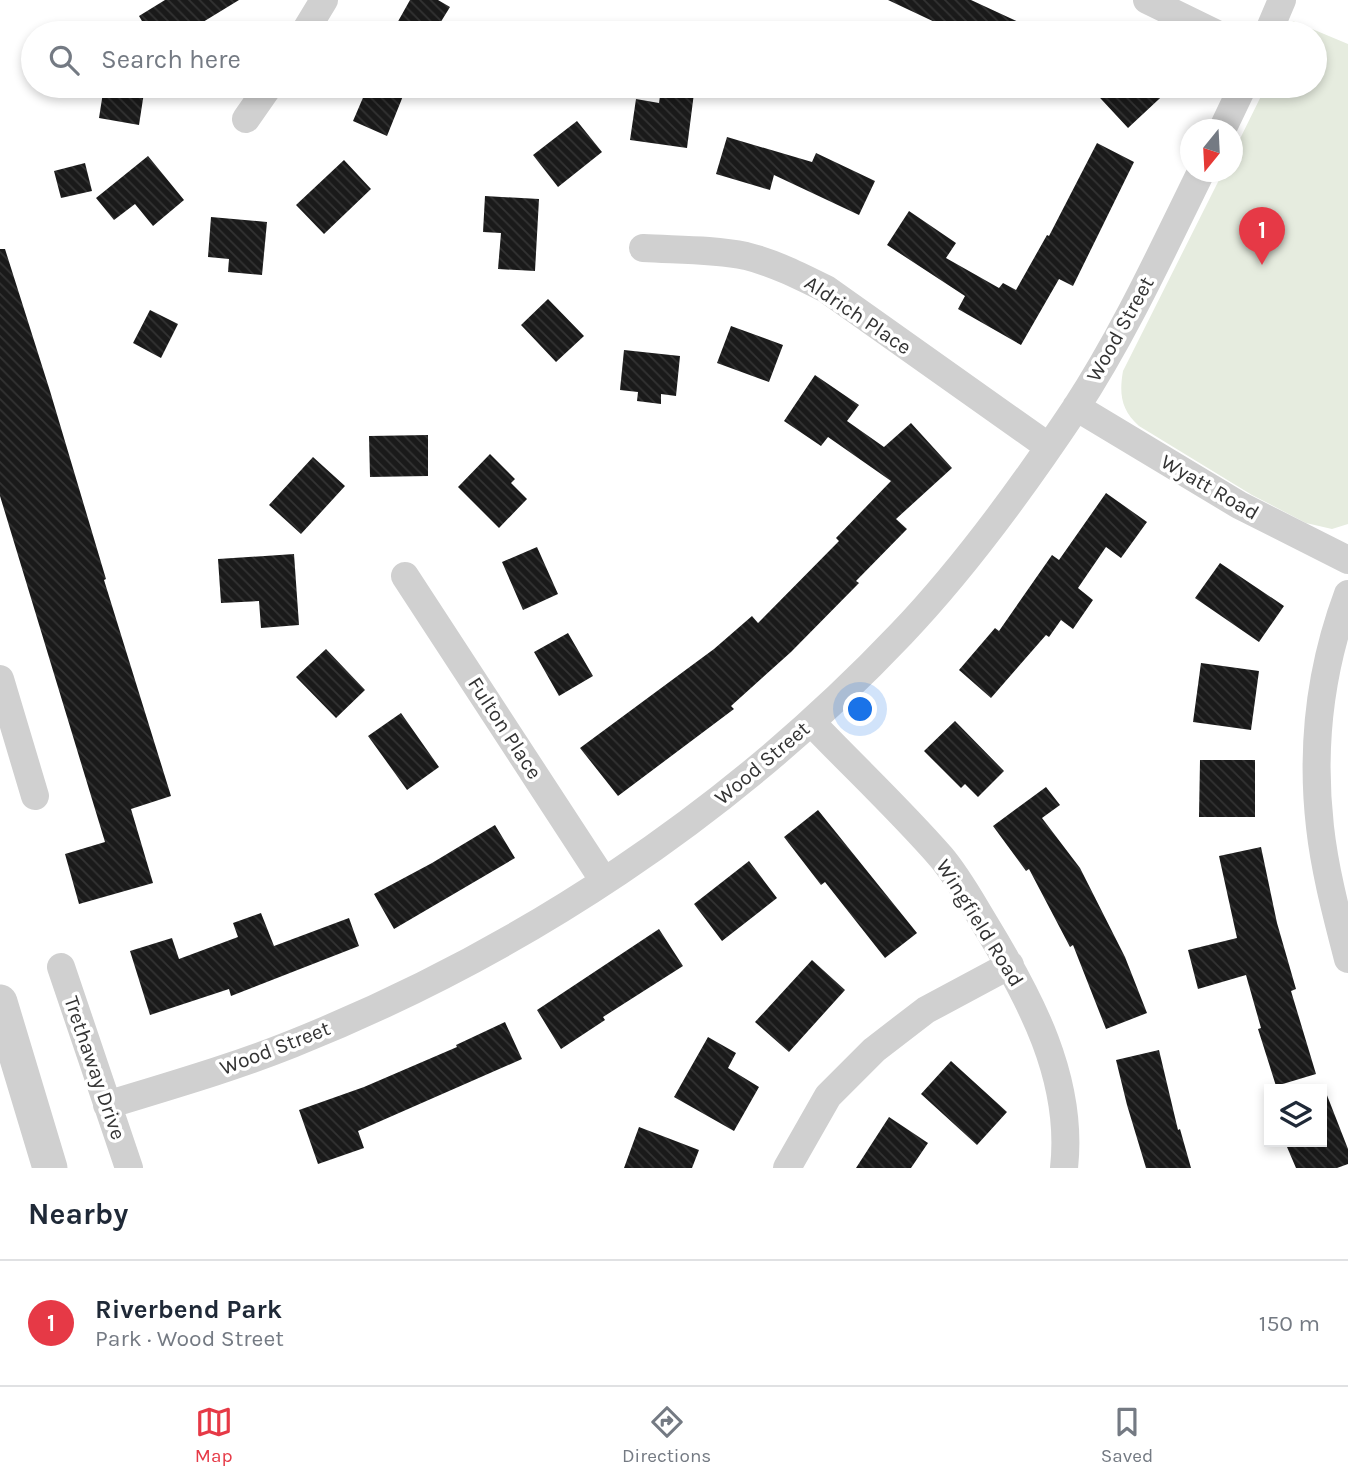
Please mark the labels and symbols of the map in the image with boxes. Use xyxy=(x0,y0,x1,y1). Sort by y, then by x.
north arrow xyxy=(1180,119,1243,182)
pin: 1 xyxy=(1239,207,1285,265)
street label: Aldrich Place xyxy=(800,271,916,359)
street label: Wood Street xyxy=(1081,272,1159,386)
street label: Wyatt Road xyxy=(1157,449,1263,525)
street label: Fulton Place xyxy=(463,672,547,784)
your location xyxy=(843,692,877,726)
street label: Wood Street xyxy=(710,716,814,810)
street label: Wingfield Road xyxy=(931,855,1029,991)
street label: Trethaway Drive xyxy=(59,993,131,1143)
street label: Wood Street xyxy=(216,1016,334,1080)

